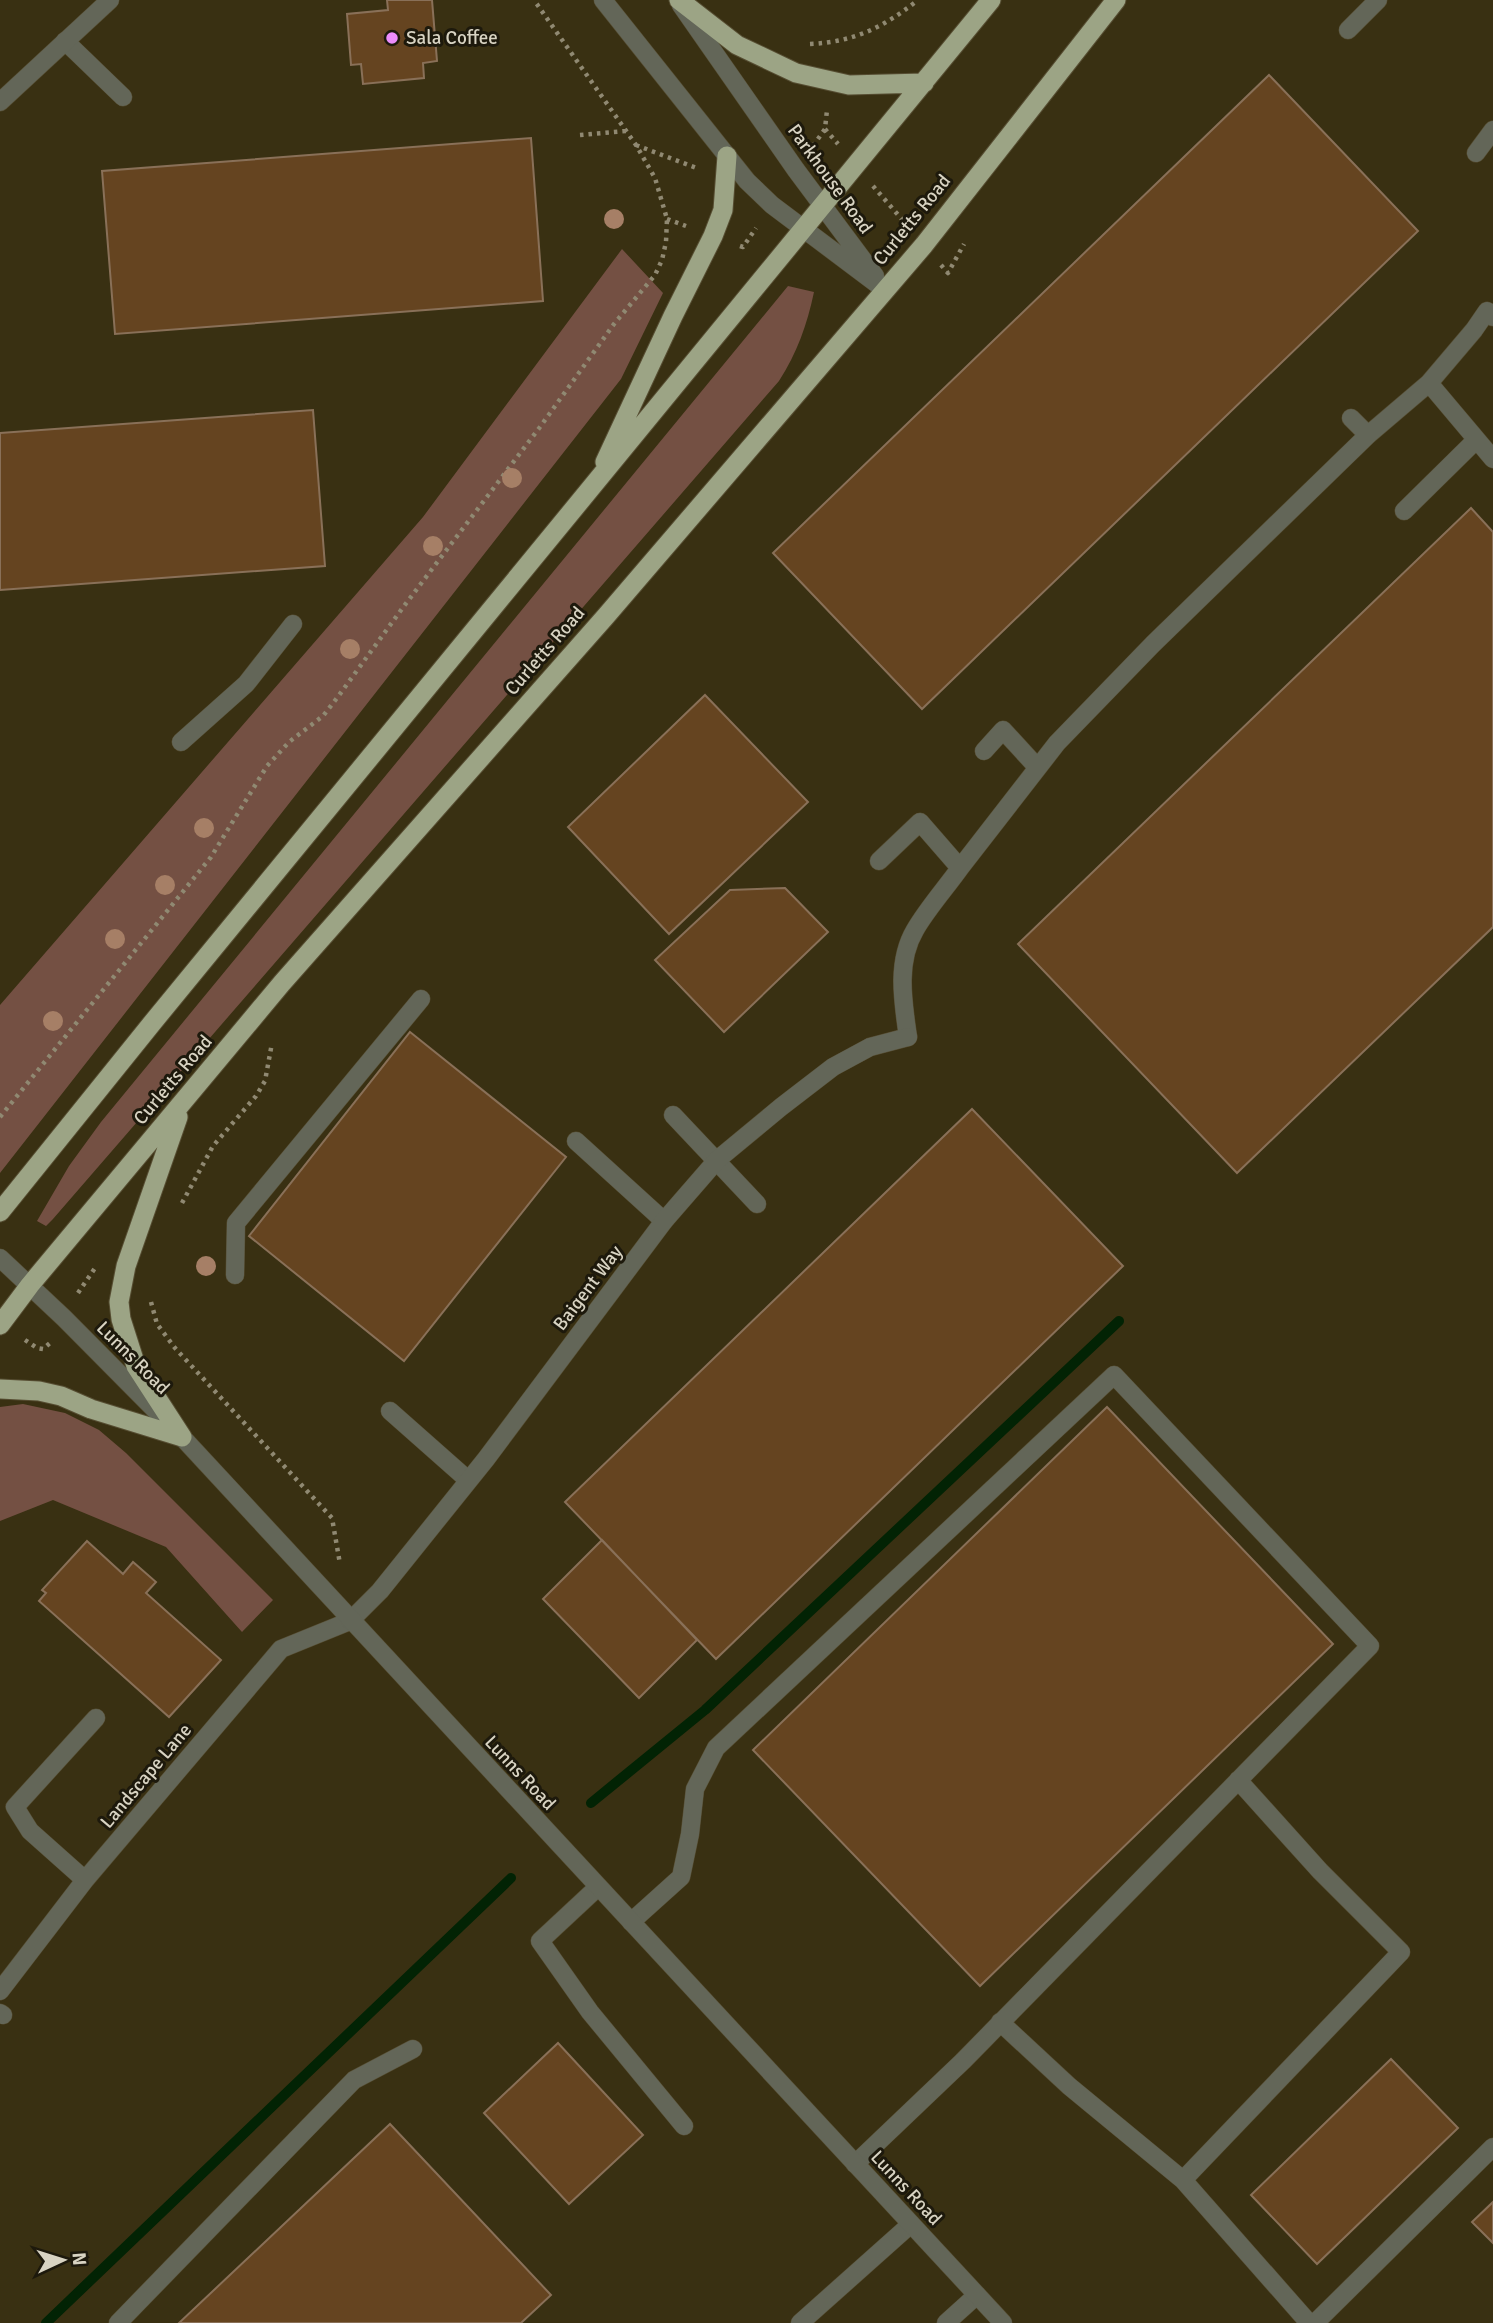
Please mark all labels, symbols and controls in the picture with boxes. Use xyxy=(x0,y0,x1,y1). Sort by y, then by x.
place label: Sala Coffee xyxy=(406,26,498,50)
marker: Sala Coffee xyxy=(384,30,400,46)
street label: Parkhouse Road xyxy=(782,119,878,239)
street label: Curletts Road xyxy=(868,170,956,270)
street label: Curletts Road xyxy=(500,602,590,700)
street label: Curletts Road xyxy=(128,1030,218,1130)
street label: Baigent Way xyxy=(548,1240,628,1335)
street label: Lunns Road xyxy=(91,1316,175,1400)
street label: Landscape Lane xyxy=(95,1719,197,1833)
street label: Lunns Road xyxy=(479,1731,561,1815)
street label: Lunns Road xyxy=(865,2146,947,2230)
north arrow xyxy=(28,2225,98,2295)
text: N xyxy=(67,2251,91,2266)

